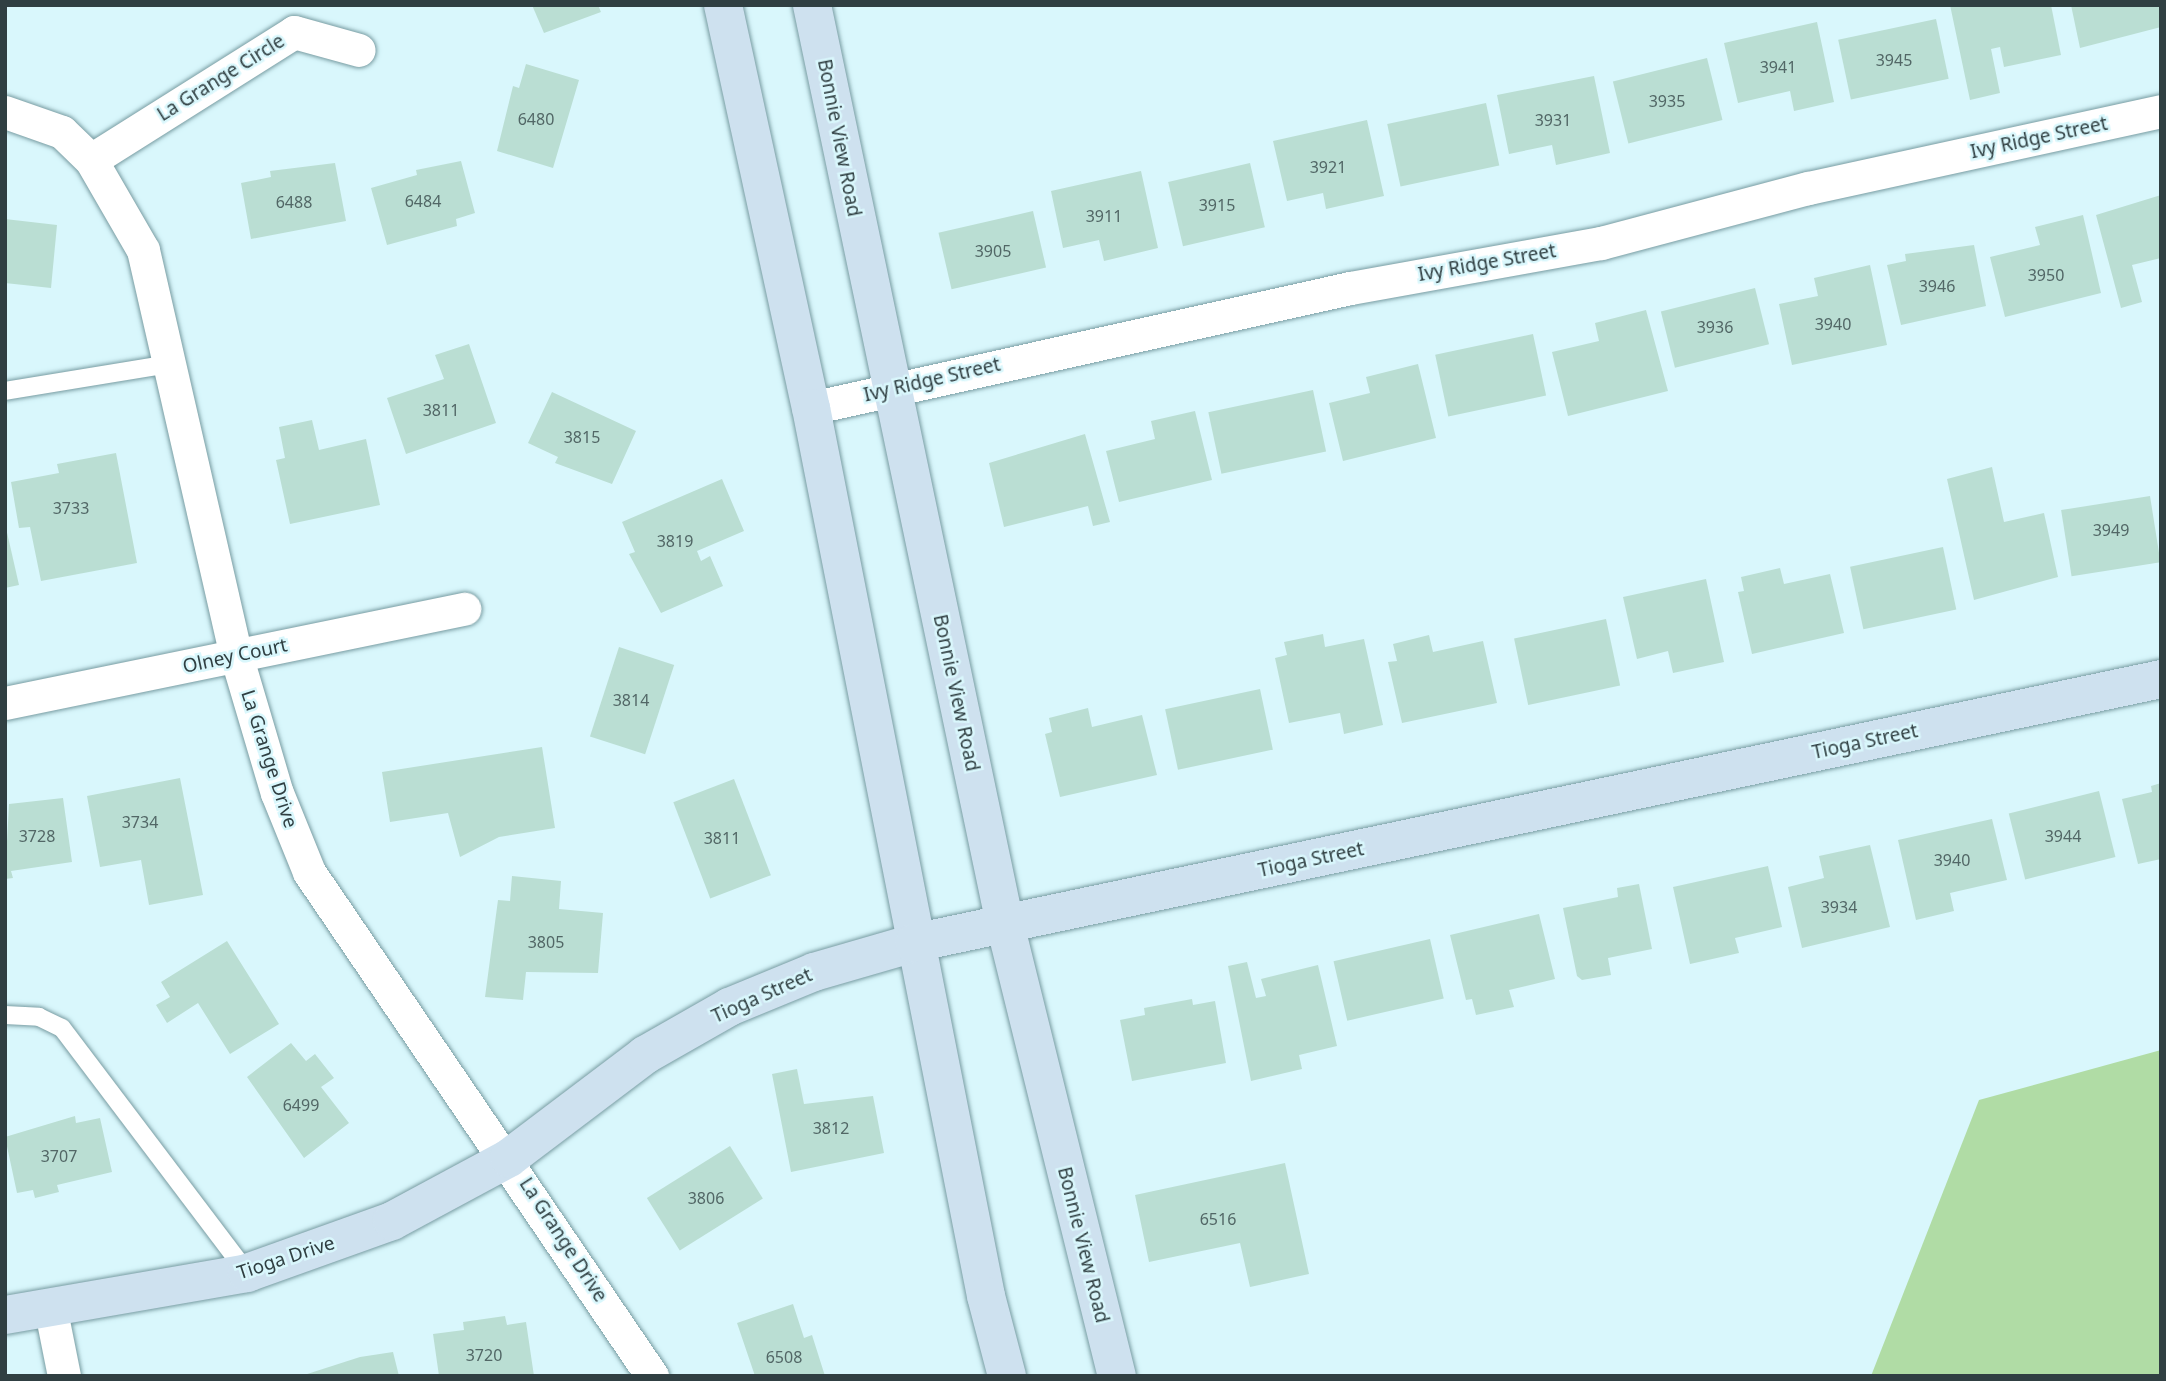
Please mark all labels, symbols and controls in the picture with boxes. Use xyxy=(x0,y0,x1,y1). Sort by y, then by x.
street label: La Grange Circle xyxy=(153,30,289,126)
house number: 3945 xyxy=(1876,50,1912,70)
street label: Bonnie View Road xyxy=(813,57,865,219)
house number: 3941 xyxy=(1760,57,1796,77)
house number: 3935 xyxy=(1649,91,1685,111)
house number: 6480 xyxy=(518,109,554,129)
house number: 3931 xyxy=(1535,110,1571,130)
street label: Ivy Ridge Street xyxy=(1968,112,2110,164)
house number: 3921 xyxy=(1310,157,1346,177)
house number: 6484 xyxy=(405,191,441,211)
house number: 6488 xyxy=(276,192,312,212)
house number: 3915 xyxy=(1199,195,1235,215)
house number: 3911 xyxy=(1086,206,1122,226)
street label: Ivy Ridge Street xyxy=(1416,240,1558,286)
house number: 3905 xyxy=(975,241,1011,261)
house number: 3950 xyxy=(2028,265,2064,285)
house number: 3946 xyxy=(1919,276,1955,296)
house number: 3940 xyxy=(1815,314,1851,334)
house number: 3936 xyxy=(1697,317,1733,337)
street label: Ivy Ridge Street xyxy=(861,353,1003,407)
house number: 3811 xyxy=(423,400,459,420)
house number: 3815 xyxy=(564,427,600,447)
house number: 3733 xyxy=(53,498,89,518)
house number: 3949 xyxy=(2093,520,2129,540)
house number: 3819 xyxy=(657,531,693,551)
street label: Bonnie View Road xyxy=(928,612,984,774)
street label: Olney Court xyxy=(181,634,289,678)
street label: La Grange Drive xyxy=(236,687,302,831)
house number: 3814 xyxy=(613,690,649,710)
street label: Tioga Street xyxy=(1810,720,1920,764)
house number: 3734 xyxy=(122,812,158,832)
house number: 3728 xyxy=(19,826,55,846)
house number: 3944 xyxy=(2045,826,2081,846)
house number: 3811 xyxy=(704,828,740,848)
street label: Tioga Street xyxy=(1256,838,1366,882)
house number: 3940 xyxy=(1934,850,1970,870)
house number: 3934 xyxy=(1821,897,1857,917)
house number: 3805 xyxy=(528,932,564,952)
street label: Tioga Street xyxy=(708,964,816,1028)
house number: 6499 xyxy=(283,1095,319,1115)
house number: 3812 xyxy=(813,1118,849,1138)
house number: 3707 xyxy=(41,1146,77,1166)
street label: Bonnie View Road xyxy=(1053,1165,1113,1325)
street label: La Grange Drive xyxy=(514,1174,612,1306)
house number: 3806 xyxy=(688,1188,724,1208)
house number: 6516 xyxy=(1200,1209,1236,1229)
street label: Tioga Drive xyxy=(234,1232,338,1284)
house number: 3720 xyxy=(466,1345,502,1365)
house number: 6508 xyxy=(766,1347,802,1367)

